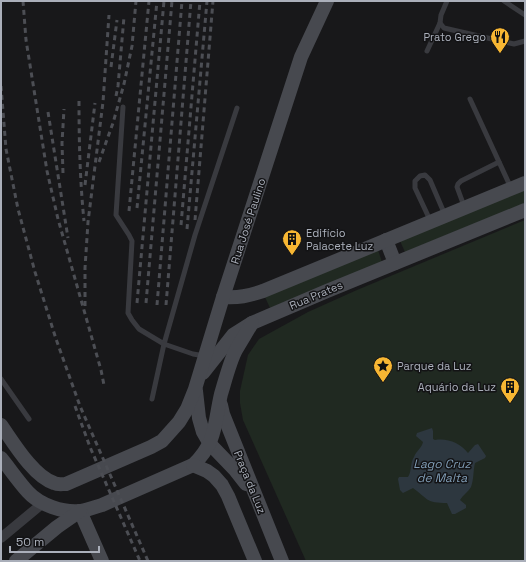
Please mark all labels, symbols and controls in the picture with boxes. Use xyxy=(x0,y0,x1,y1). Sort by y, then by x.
restaurant icon: Prato Grego xyxy=(489,26,511,54)
place label: Prato Grego xyxy=(423,30,486,44)
street label: Rua José Paulino xyxy=(228,176,269,266)
place label: Edifício Palacete Luz xyxy=(306,226,373,253)
building icon: Edifício Palacete Luz xyxy=(281,228,303,256)
street label: Rua Prates xyxy=(287,277,345,312)
place icon: Parque da Luz xyxy=(372,355,394,383)
place label: Parque da Luz xyxy=(397,359,472,373)
building icon: Aquário da Luz xyxy=(499,376,521,404)
place label: Aquário da Luz xyxy=(418,380,496,394)
street label: Praça da Luz xyxy=(231,448,269,516)
water label: Lago Cruz de Malta xyxy=(413,456,471,486)
scale bar xyxy=(10,528,99,554)
text: 50 m xyxy=(16,534,44,550)

